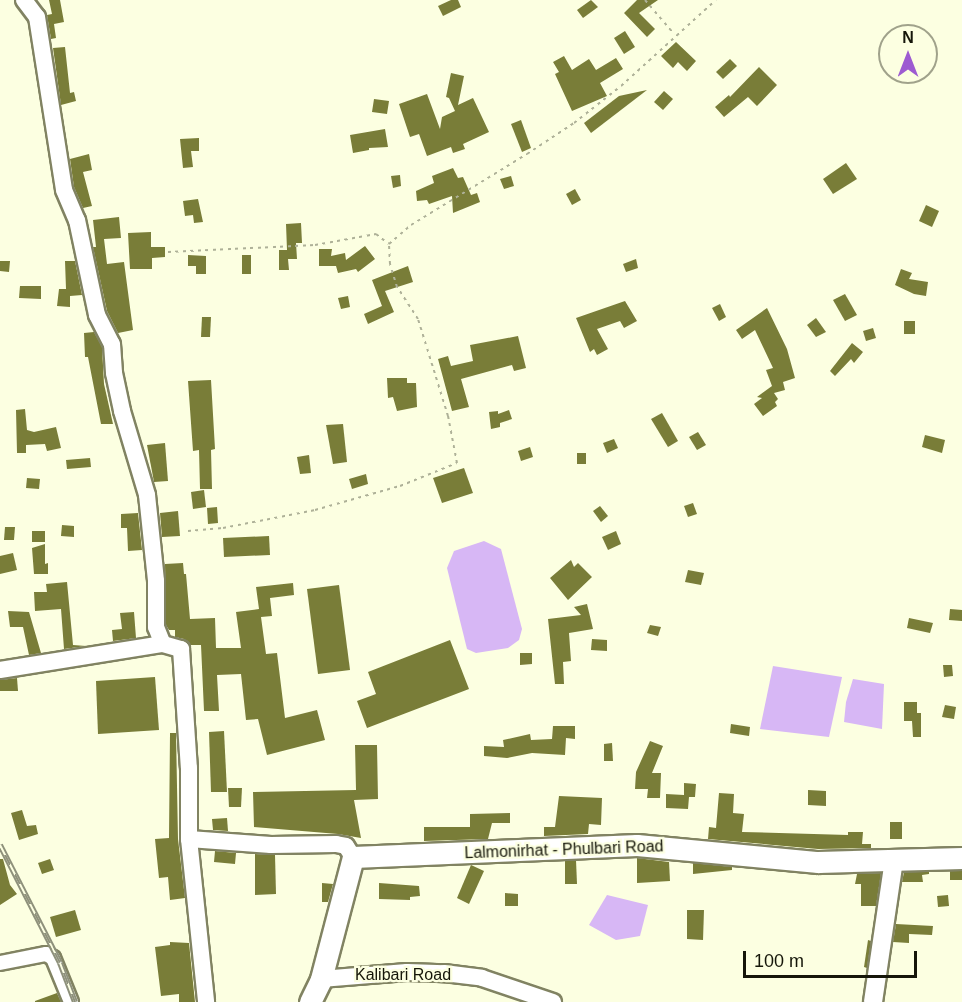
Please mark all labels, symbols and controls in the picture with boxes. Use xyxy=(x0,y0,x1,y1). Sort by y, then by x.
north arrow xyxy=(878,24,938,84)
text: N xyxy=(902,29,914,46)
street label: Lalmonirhat - Phulbari Road xyxy=(464,837,664,863)
scale bar xyxy=(746,939,920,977)
text: 100 m xyxy=(754,951,804,971)
street label: Kalibari Road xyxy=(355,965,451,985)

